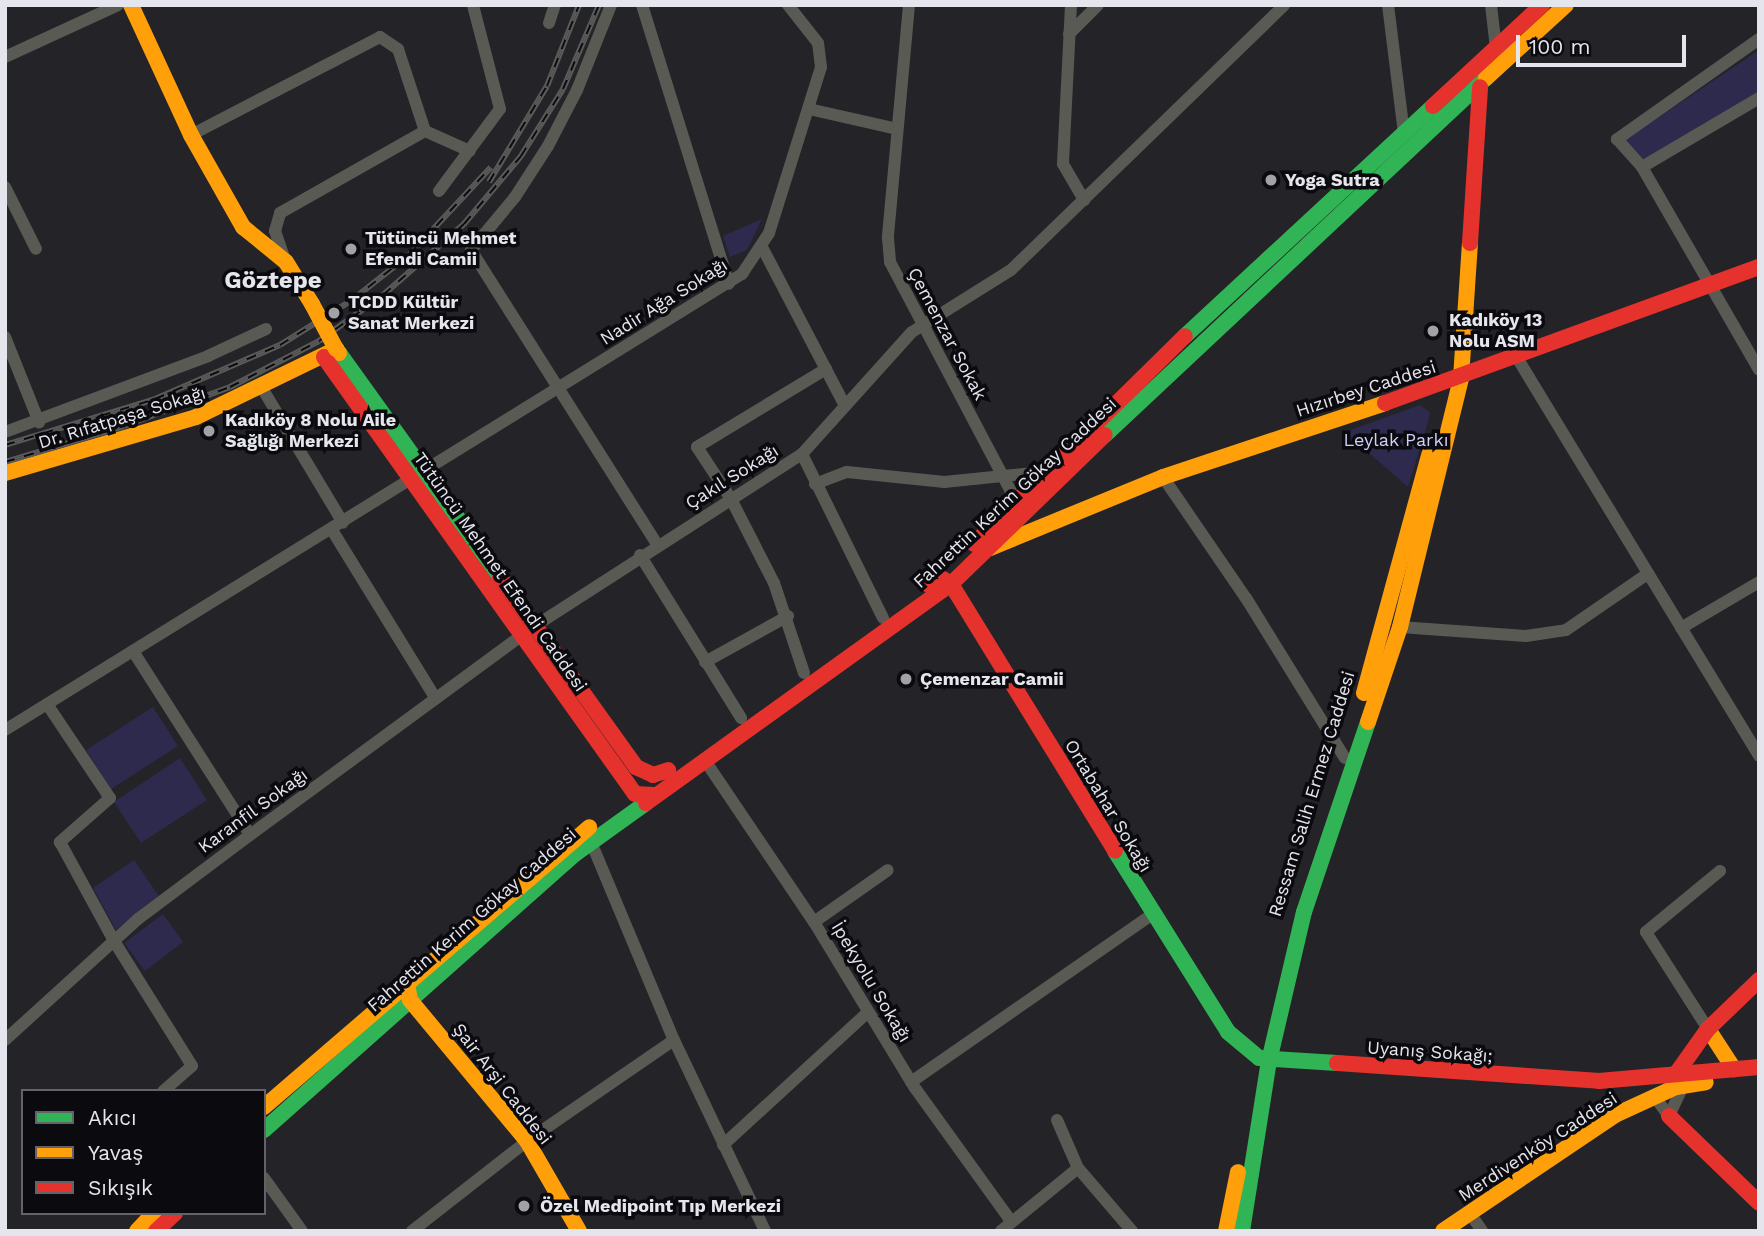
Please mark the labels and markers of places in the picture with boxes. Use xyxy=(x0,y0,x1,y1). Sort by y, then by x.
place label: Yoga Sutra xyxy=(1285,169,1380,191)
marker: Yoga Sutra xyxy=(1263,172,1279,188)
place label: Tütüncü Mehmet Efendi Camii xyxy=(365,228,516,270)
marker: Tütüncü Mehmet Efendi Camii xyxy=(343,241,359,257)
place label: TCDD Kültür Sanat Merkezi xyxy=(348,292,474,334)
marker: TCDD Kültür Sanat Merkezi xyxy=(326,305,342,321)
place label: Kadıköy 13 Nolu ASM xyxy=(1449,310,1543,352)
marker: Kadıköy 13 Nolu ASM xyxy=(1423,321,1443,341)
place label: Kadıköy 8 Nolu Aile Sağlığı Merkezi xyxy=(225,410,397,452)
marker: Kadıköy 8 Nolu Aile Sağlığı Merkezi xyxy=(199,421,219,441)
place label: Çemenzar Camii xyxy=(920,668,1064,690)
marker: Çemenzar Camii xyxy=(898,671,914,687)
place label: Özel Medipoint Tıp Merkezi xyxy=(540,1195,782,1217)
marker: Özel Medipoint Tıp Merkezi xyxy=(514,1196,534,1216)

